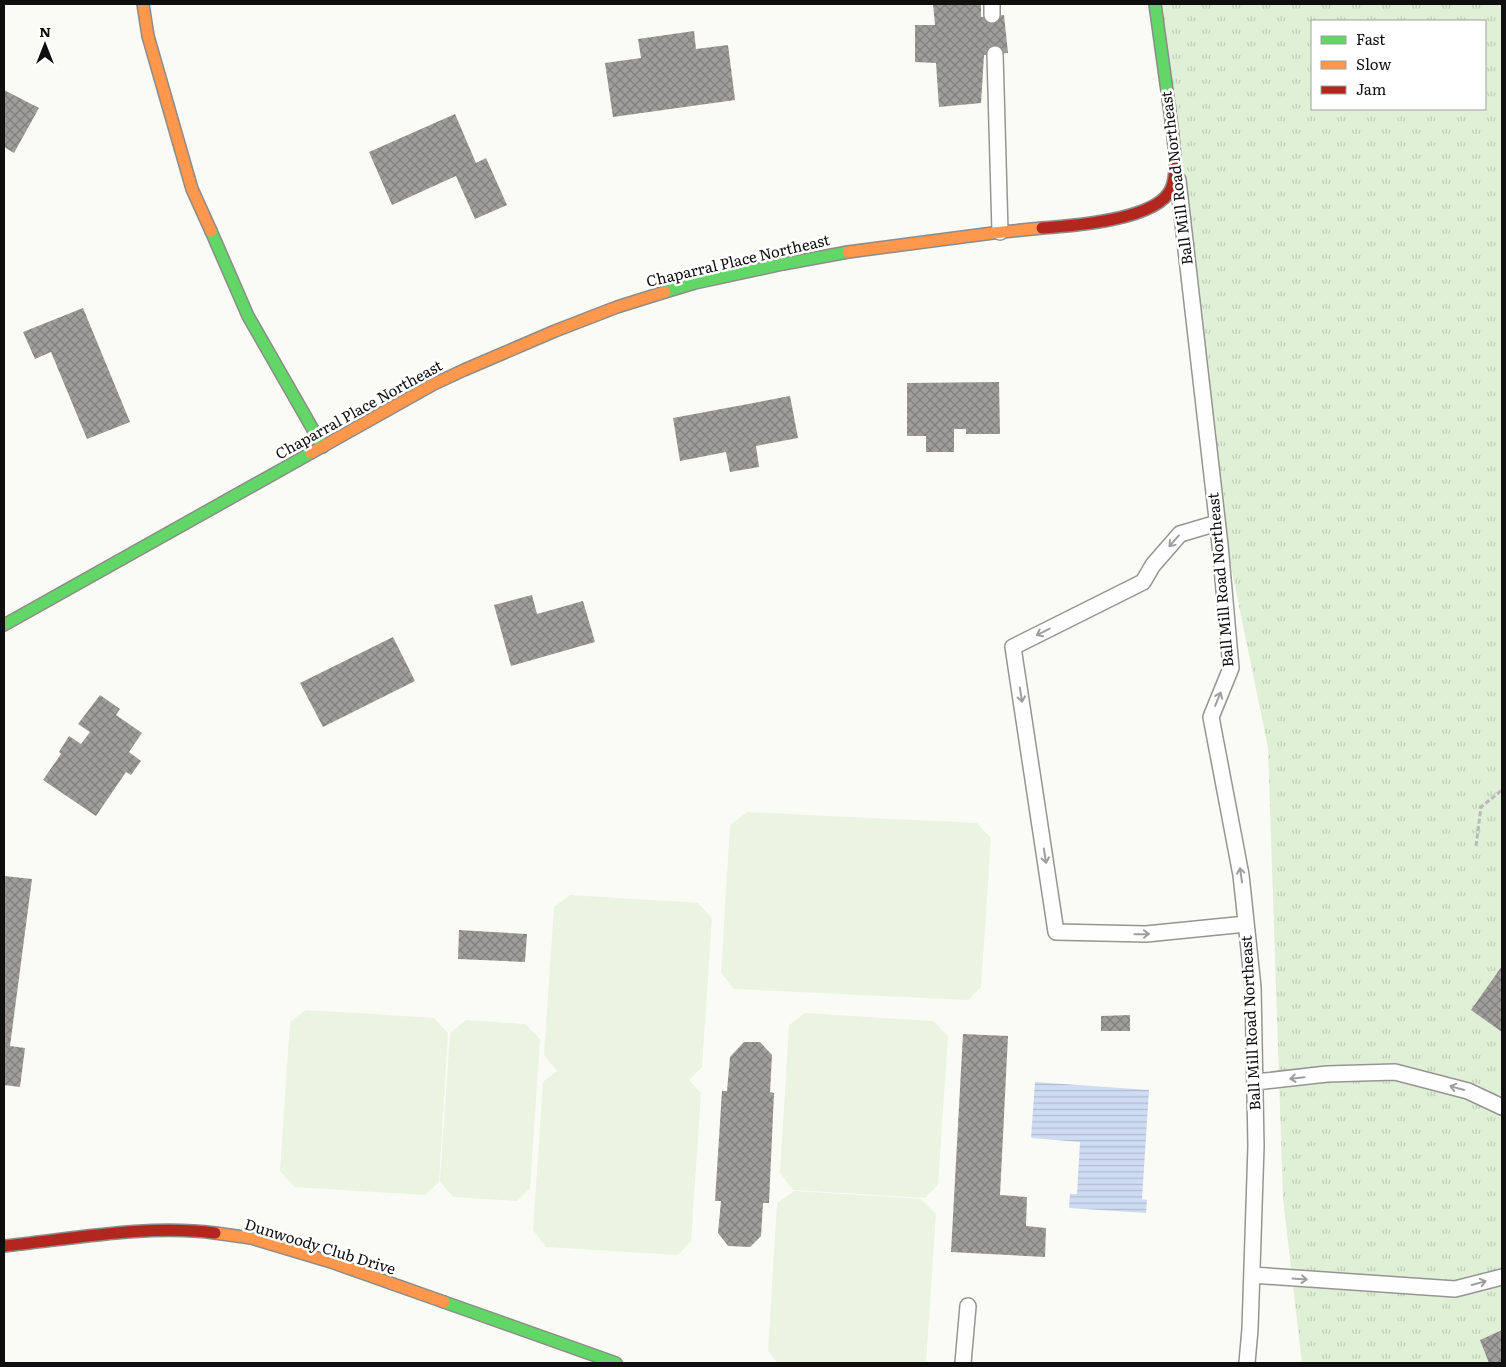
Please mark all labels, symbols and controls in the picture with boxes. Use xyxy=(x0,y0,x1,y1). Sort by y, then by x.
north arrow xyxy=(20,20,70,70)
legend xyxy=(1311,20,1486,110)
text: N xyxy=(39,21,51,41)
text: Fast xyxy=(1356,27,1385,50)
text: Slow xyxy=(1356,52,1391,75)
text: Jam xyxy=(1356,77,1387,100)
street label: Ball Mill Road Northeast xyxy=(1153,90,1198,267)
street label: Chaparral Place Northeast xyxy=(644,227,832,292)
street label: Chaparral Place Northeast xyxy=(271,353,446,464)
street label: Ball Mill Road Northeast xyxy=(1200,492,1239,668)
one-way arrow xyxy=(1168,535,1179,548)
one-way arrow xyxy=(1036,627,1051,637)
one-way arrow xyxy=(1016,687,1026,703)
one-way arrow xyxy=(1214,692,1224,707)
one-way arrow xyxy=(1040,848,1050,864)
one-way arrow xyxy=(1235,868,1245,884)
one-way arrow xyxy=(1134,929,1150,939)
street label: Ball Mill Road Northeast xyxy=(1233,935,1266,1111)
one-way arrow xyxy=(1290,1073,1306,1083)
one-way arrow xyxy=(1450,1083,1466,1092)
street label: Dunwoody Club Drive xyxy=(242,1212,399,1280)
one-way arrow xyxy=(1292,1274,1308,1283)
one-way arrow xyxy=(1470,1278,1486,1287)

